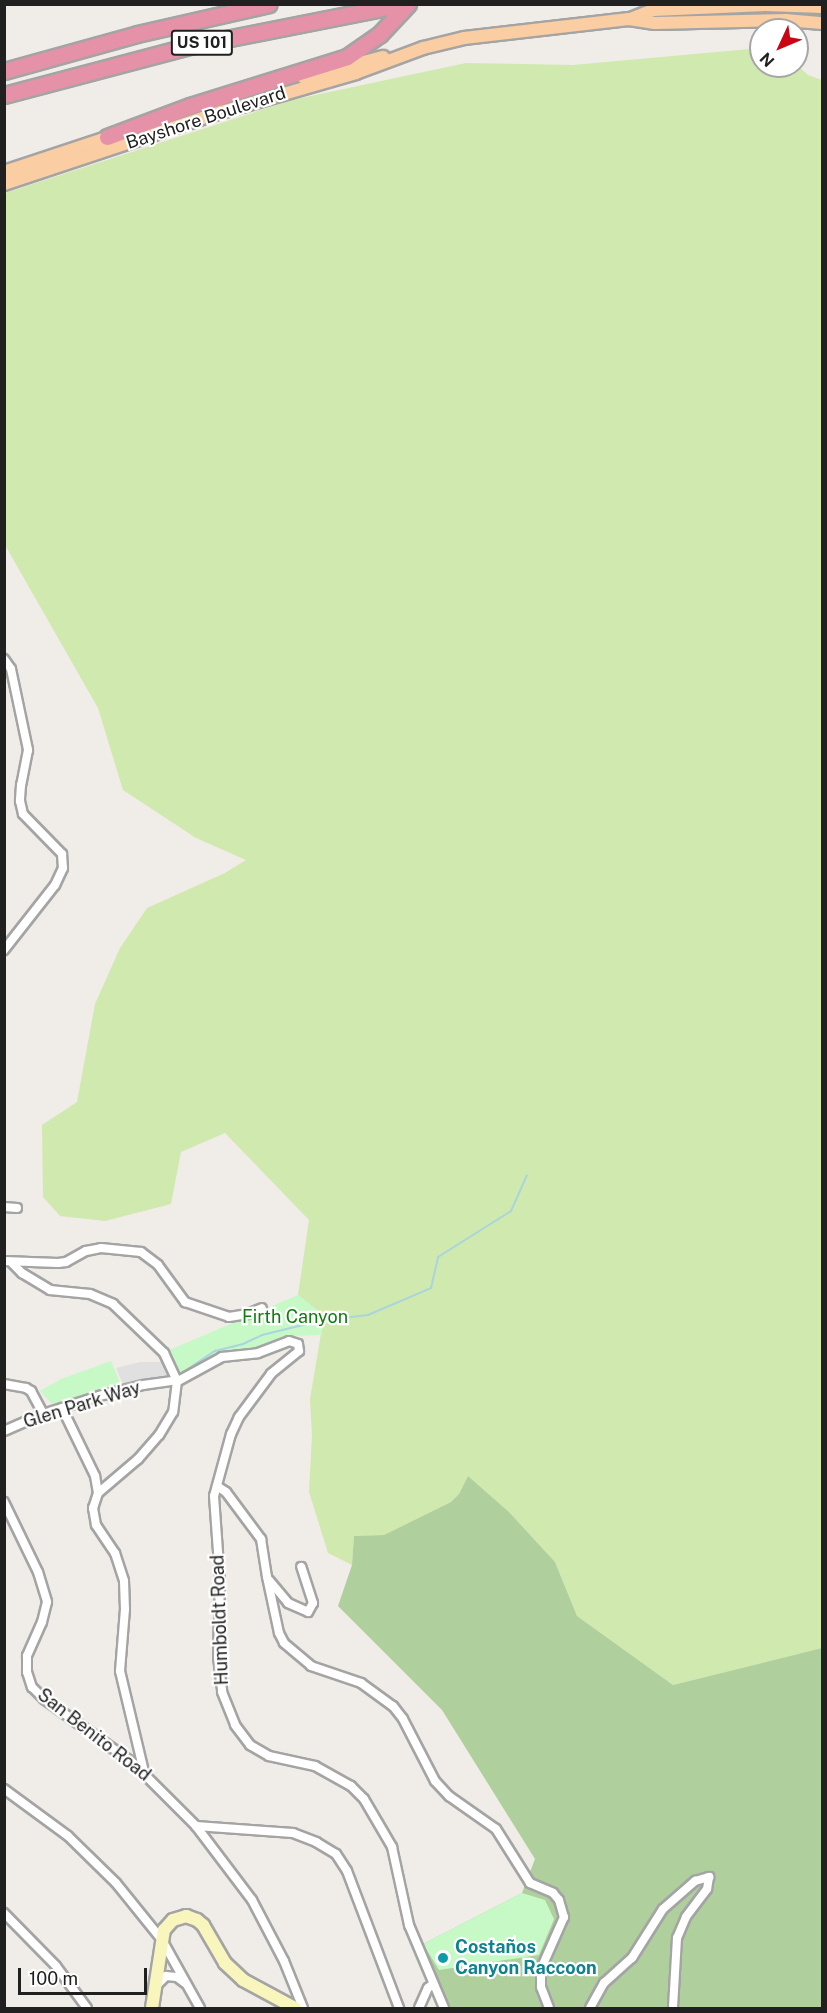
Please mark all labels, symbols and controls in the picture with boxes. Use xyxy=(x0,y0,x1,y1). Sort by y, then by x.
north arrow xyxy=(749,18,809,78)
road number: US 101 xyxy=(170,30,234,56)
text: N xyxy=(756,48,778,71)
street label: Bayshore Boulevard xyxy=(123,82,289,154)
park label: Firth Canyon xyxy=(242,1306,348,1328)
street label: Glen Park Way xyxy=(21,1377,143,1433)
street label: Humboldt Road xyxy=(207,1554,233,1686)
street label: San Benito Road xyxy=(33,1684,155,1786)
place label: Costaños Canyon Raccoon xyxy=(455,1937,597,1980)
marker: Costaños Canyon Raccoon xyxy=(436,1951,450,1965)
scale bar xyxy=(21,1956,150,1994)
text: 100 m xyxy=(29,1968,78,1989)

